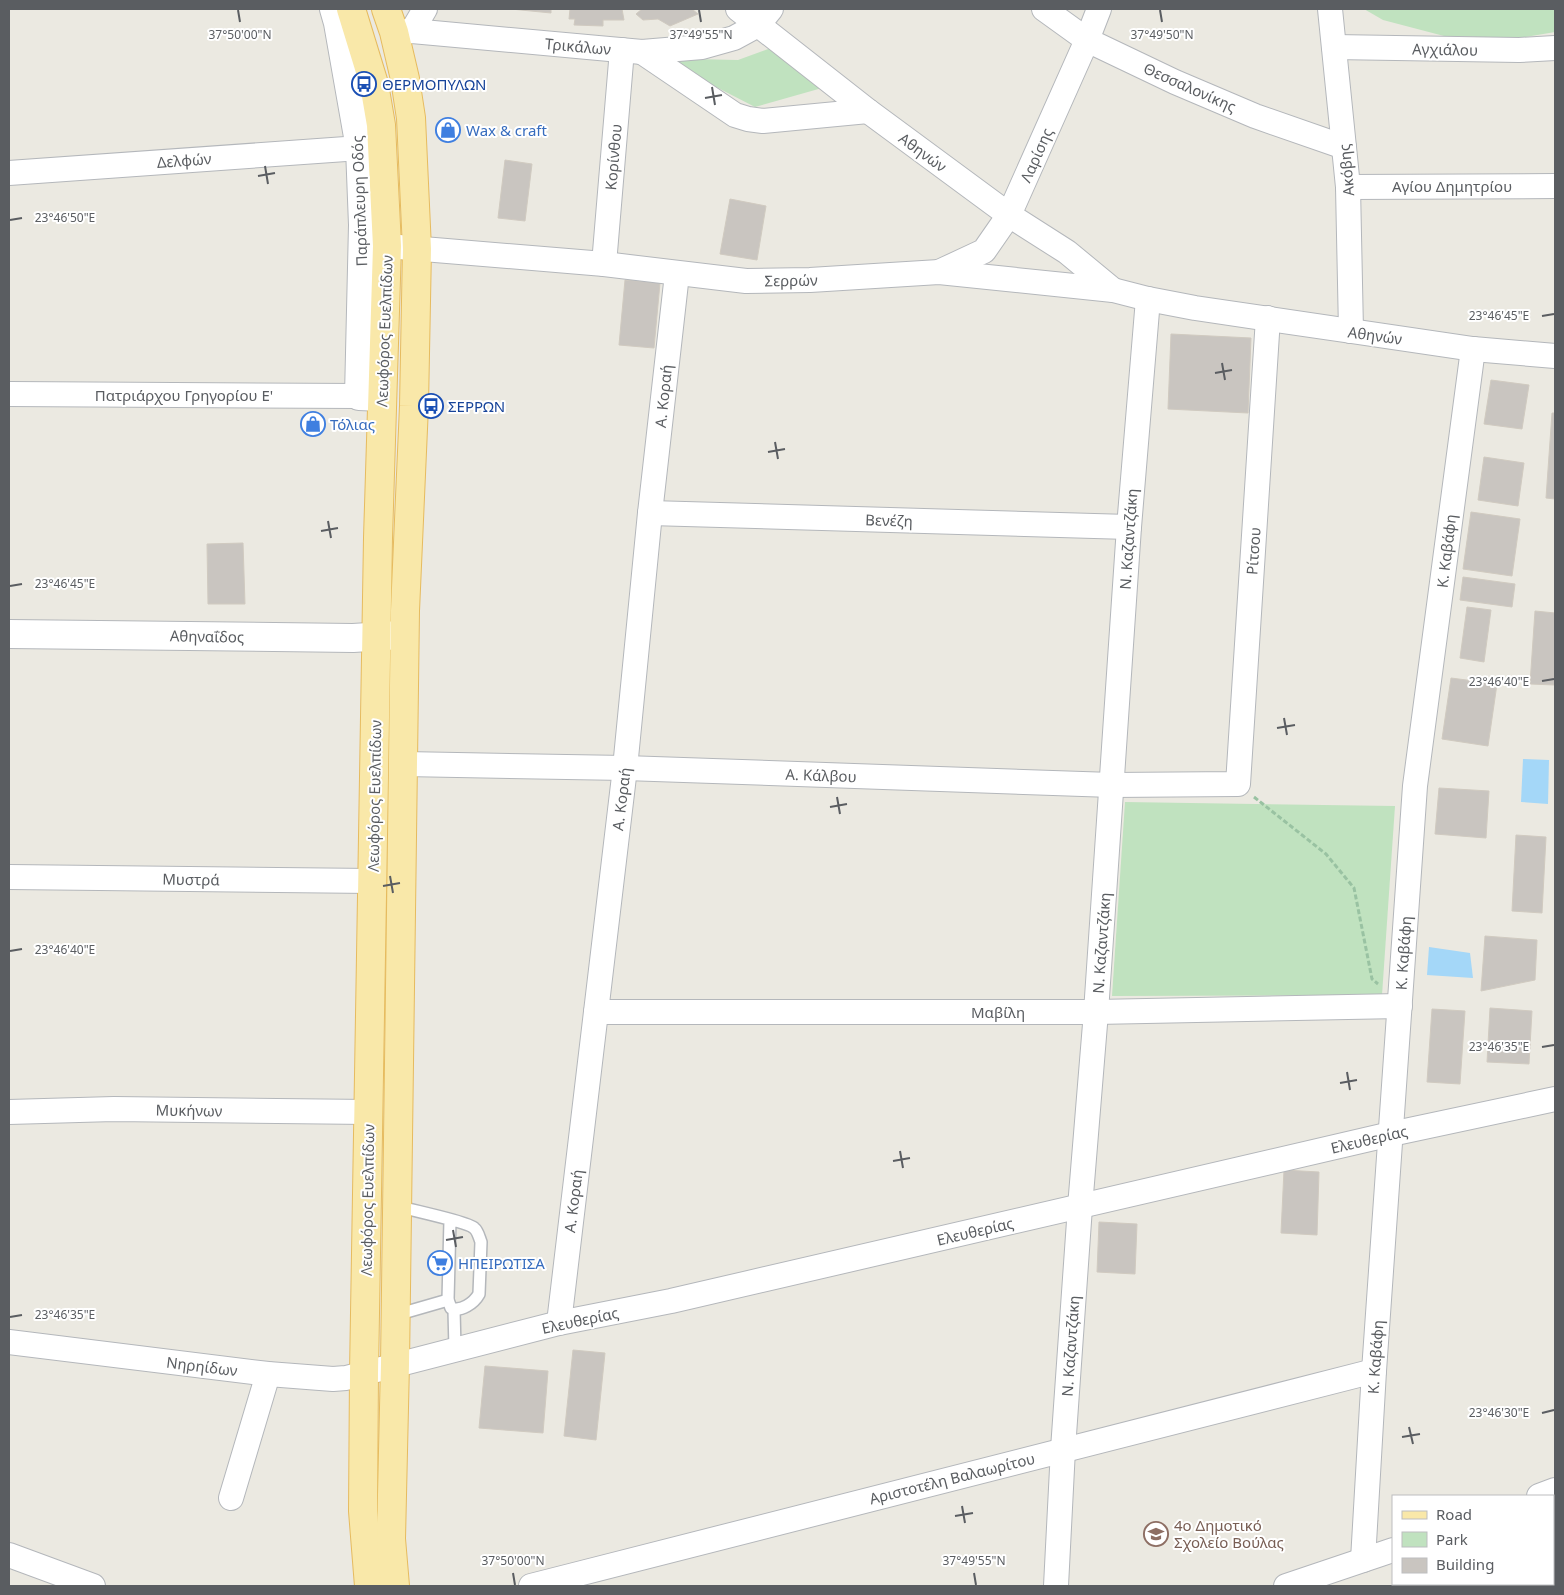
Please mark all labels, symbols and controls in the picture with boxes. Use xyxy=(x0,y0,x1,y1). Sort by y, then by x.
text: 37°50'00"N xyxy=(208,26,272,43)
text: 37°49'55"N xyxy=(669,26,733,43)
text: 37°49'50"N xyxy=(1130,26,1194,43)
street label: Τρικάλων xyxy=(544,33,612,59)
street label: Αγχιάλου xyxy=(1412,38,1478,60)
street label: Θεσσαλονίκης xyxy=(1141,58,1239,116)
bus stop icon: ΘΕΡΜΟΠΥΛΩΝ xyxy=(351,71,377,97)
place label: ΘΕΡΜΟΠΥΛΩΝ xyxy=(382,74,486,94)
shop icon: Wax & craft xyxy=(435,117,461,143)
place label: Wax & craft xyxy=(466,120,547,140)
street label: Κορίνθου xyxy=(600,123,626,191)
street label: Λαρίσης xyxy=(1015,125,1057,185)
street label: Αθηνών xyxy=(895,128,951,176)
street label: Παράπλευρη Οδός xyxy=(347,135,371,267)
street label: Ακόβης xyxy=(1334,143,1358,197)
street label: Δελφών xyxy=(156,148,212,172)
street label: Αγίου Δημητρίου xyxy=(1392,176,1512,196)
text: 23°46'50"E xyxy=(35,209,95,226)
street label: Λεωφόρος Ευελπίδων xyxy=(371,254,397,407)
street label: Σερρών xyxy=(764,270,818,290)
text: 23°46'45"E xyxy=(1469,307,1529,324)
street label: Αθηνών xyxy=(1347,321,1404,349)
street label: Α. Κοραή xyxy=(650,363,676,429)
street label: Πατριάρχου Γρηγορίου Ε' xyxy=(95,385,273,405)
bus stop icon: ΣΕΡΡΩΝ xyxy=(418,393,444,419)
place label: ΣΕΡΡΩΝ xyxy=(448,396,505,416)
shop icon: Τόλιας xyxy=(300,411,326,437)
place label: Τόλιας xyxy=(330,414,375,434)
street label: Ν. Καζαντζάκη xyxy=(1114,488,1142,590)
street label: Βενέζη xyxy=(865,509,913,531)
street label: Κ. Καβάφη xyxy=(1432,513,1460,589)
street label: Ρίτσου xyxy=(1241,526,1265,576)
text: 23°46'45"E xyxy=(35,575,95,592)
street label: Αθηναΐδος xyxy=(170,625,244,647)
text: 23°46'40"E xyxy=(1469,673,1529,690)
street label: Λεωφόρος Ευελπίδων xyxy=(363,720,385,872)
street label: A. Κάλβου xyxy=(785,764,857,786)
street label: Α. Κοραή xyxy=(607,766,635,832)
street label: Μυστρά xyxy=(162,868,221,890)
street label: Ν. Καζαντζάκη xyxy=(1087,892,1115,994)
street label: Κ. Καβάφη xyxy=(1390,915,1416,991)
text: 23°46'40"E xyxy=(35,941,95,958)
street label: Μαβίλη xyxy=(971,1002,1025,1022)
text: 23°46'35"E xyxy=(1469,1038,1529,1055)
street label: Μυκήνων xyxy=(156,1099,223,1121)
street label: Ελευθερίας xyxy=(1329,1120,1409,1158)
street label: Λεωφόρος Ευελπίδων xyxy=(356,1124,378,1276)
street label: Α. Κοραή xyxy=(559,1168,587,1234)
street label: Ελευθερίας xyxy=(935,1212,1015,1250)
supermarket icon: ΗΠΕΙΡΩΤΙΣΑ xyxy=(427,1250,453,1276)
place label: ΗΠΕΙΡΩΤΙΣΑ xyxy=(458,1253,545,1273)
street label: Ν. Καζαντζάκη xyxy=(1056,1295,1084,1397)
street label: Ελευθερίας xyxy=(540,1302,620,1338)
text: 23°46'35"E xyxy=(35,1306,95,1323)
street label: Κ. Καβάφη xyxy=(1362,1319,1388,1395)
street label: Νηρηίδων xyxy=(165,1352,239,1380)
text: 23°46'30"E xyxy=(1469,1404,1529,1421)
street label: Αριστοτέλη Βαλαωρίτου xyxy=(867,1448,1037,1508)
legend xyxy=(1392,1495,1554,1585)
text: Road xyxy=(1436,1504,1472,1524)
place label: 4ο Δημοτικό Σχολείο Βούλας xyxy=(1174,1515,1284,1552)
school or university icon: 4ο Δημοτικό Σχολείο Βούλας xyxy=(1143,1521,1169,1547)
text: Park xyxy=(1436,1529,1468,1549)
text: 37°50'00"N xyxy=(481,1552,545,1569)
text: 37°49'55"N xyxy=(942,1552,1006,1569)
text: Building xyxy=(1436,1554,1494,1574)

